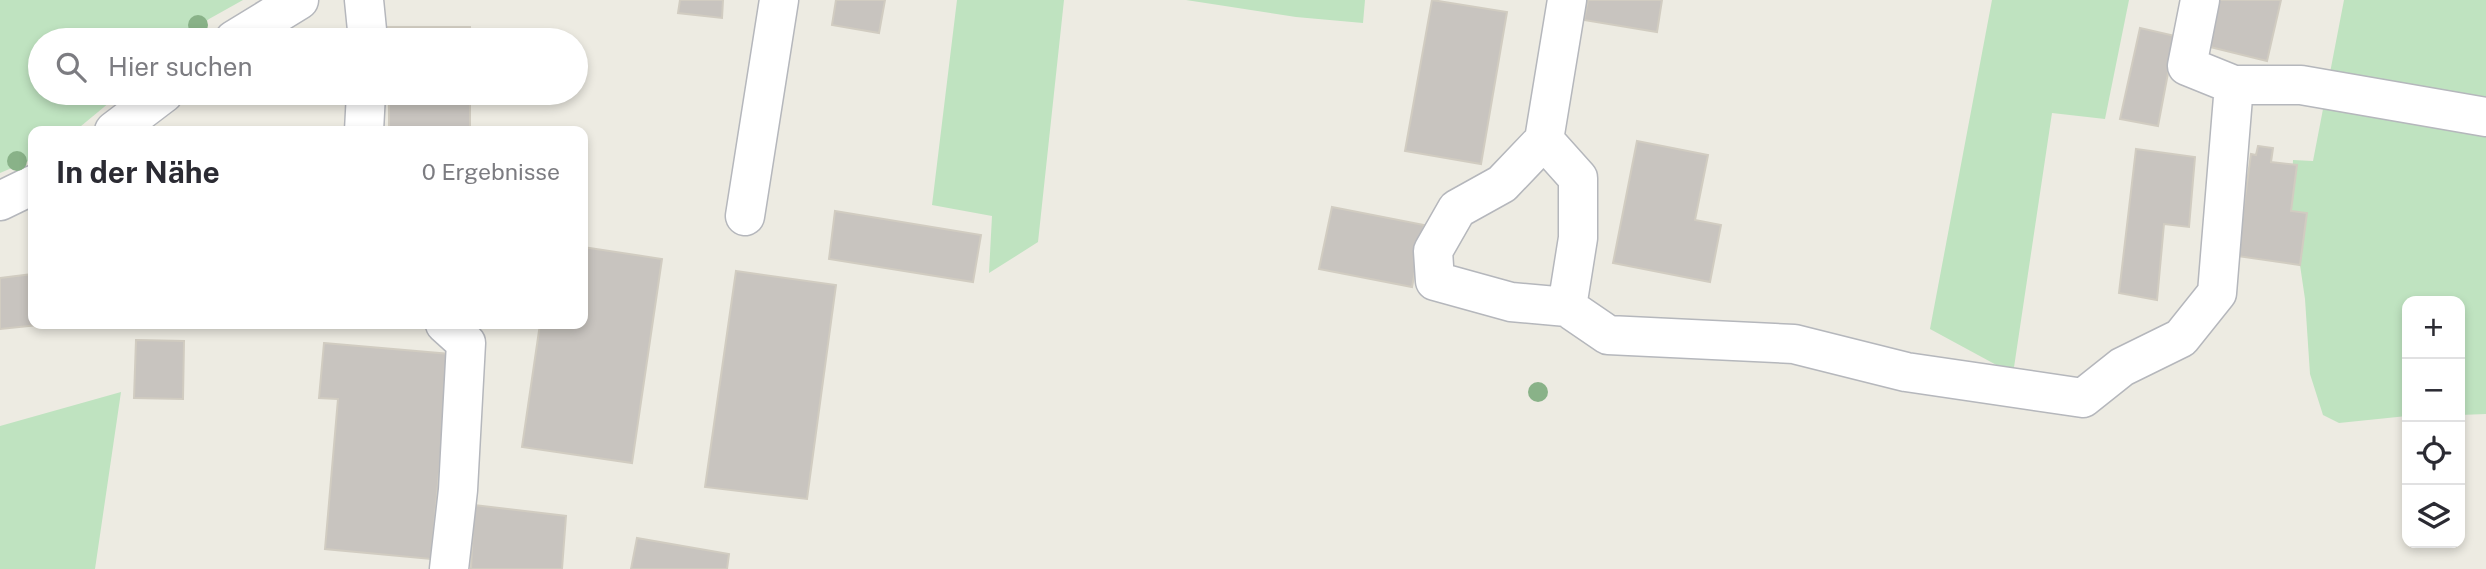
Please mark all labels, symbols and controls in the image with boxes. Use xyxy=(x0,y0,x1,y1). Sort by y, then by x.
search box xyxy=(28,28,588,105)
icon: search xyxy=(52,48,90,86)
text: Hier suchen xyxy=(108,51,253,82)
text: In der Nähe xyxy=(56,154,220,190)
text: 0 Ergebnisse xyxy=(422,158,560,185)
map controls xyxy=(2402,296,2465,548)
button: + xyxy=(2402,296,2465,359)
button: − xyxy=(2402,359,2465,422)
button: locate xyxy=(2402,422,2465,485)
button: layers xyxy=(2402,485,2465,548)

